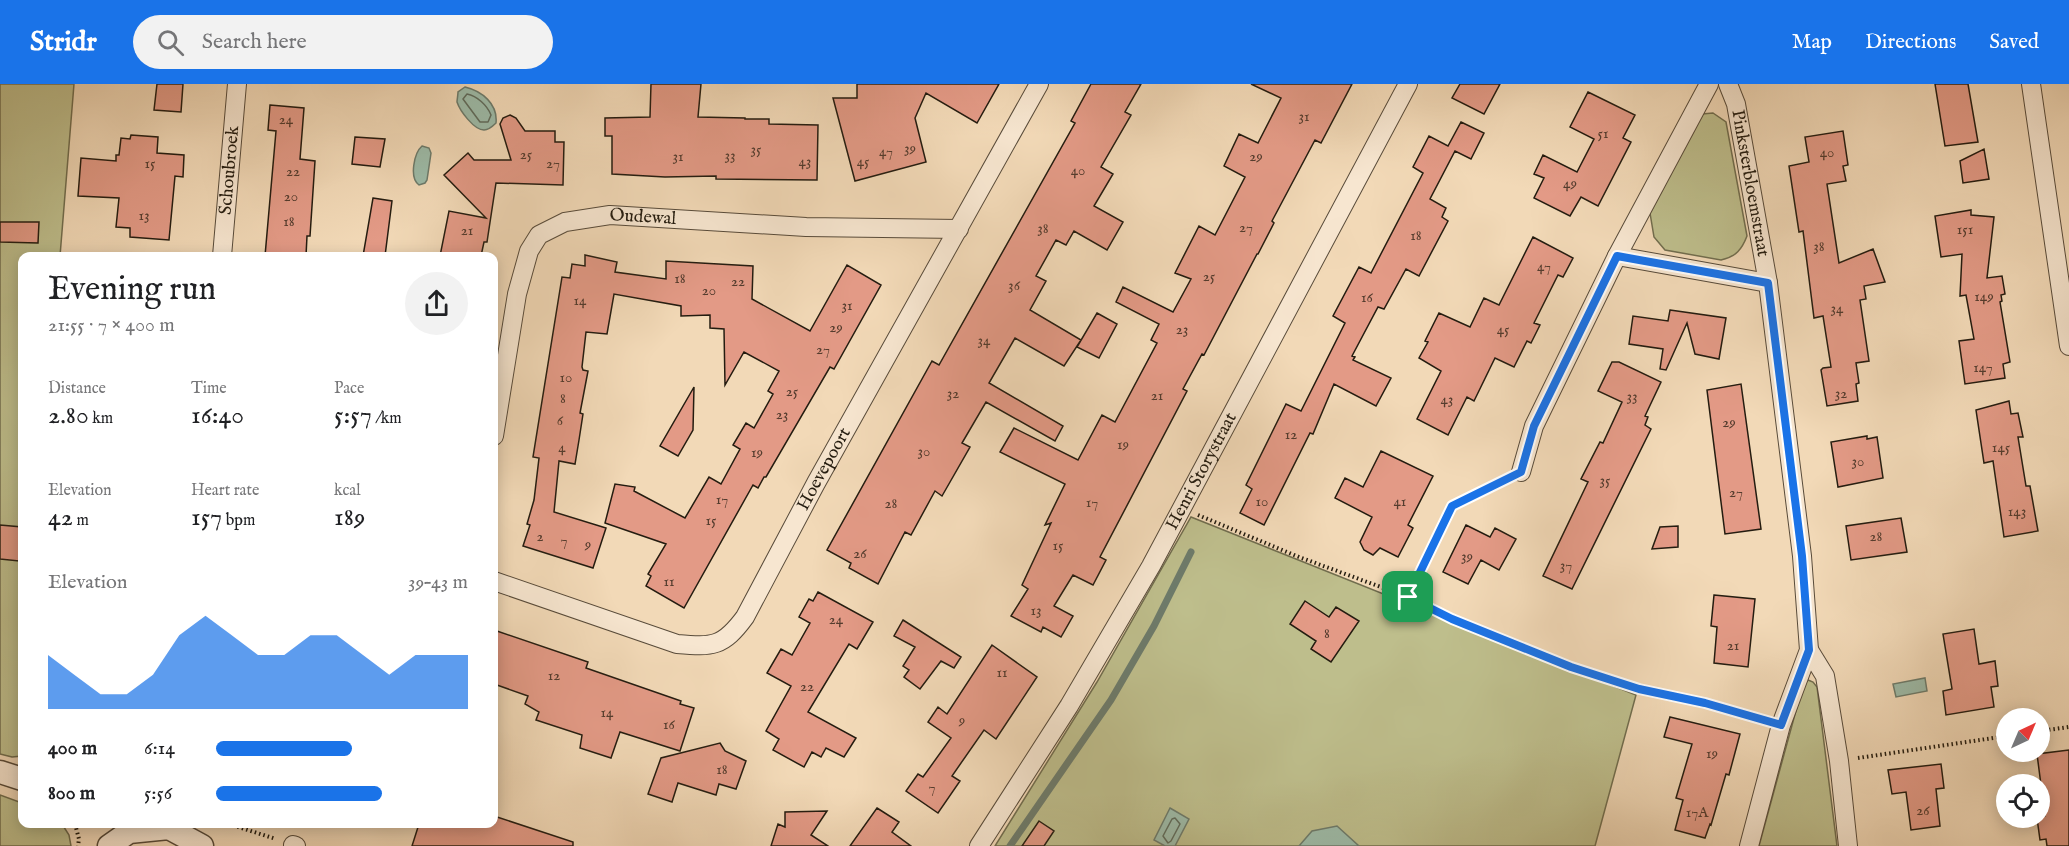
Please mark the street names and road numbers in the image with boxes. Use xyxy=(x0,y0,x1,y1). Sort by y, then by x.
street label: Pinksterbloemstraat xyxy=(1726,108,1775,259)
street label: Schoubroek xyxy=(214,125,245,216)
street label: Oudewal xyxy=(609,204,677,231)
street label: Henri Storystraat xyxy=(1161,409,1242,534)
street label: Hoevepoort xyxy=(792,424,856,515)

